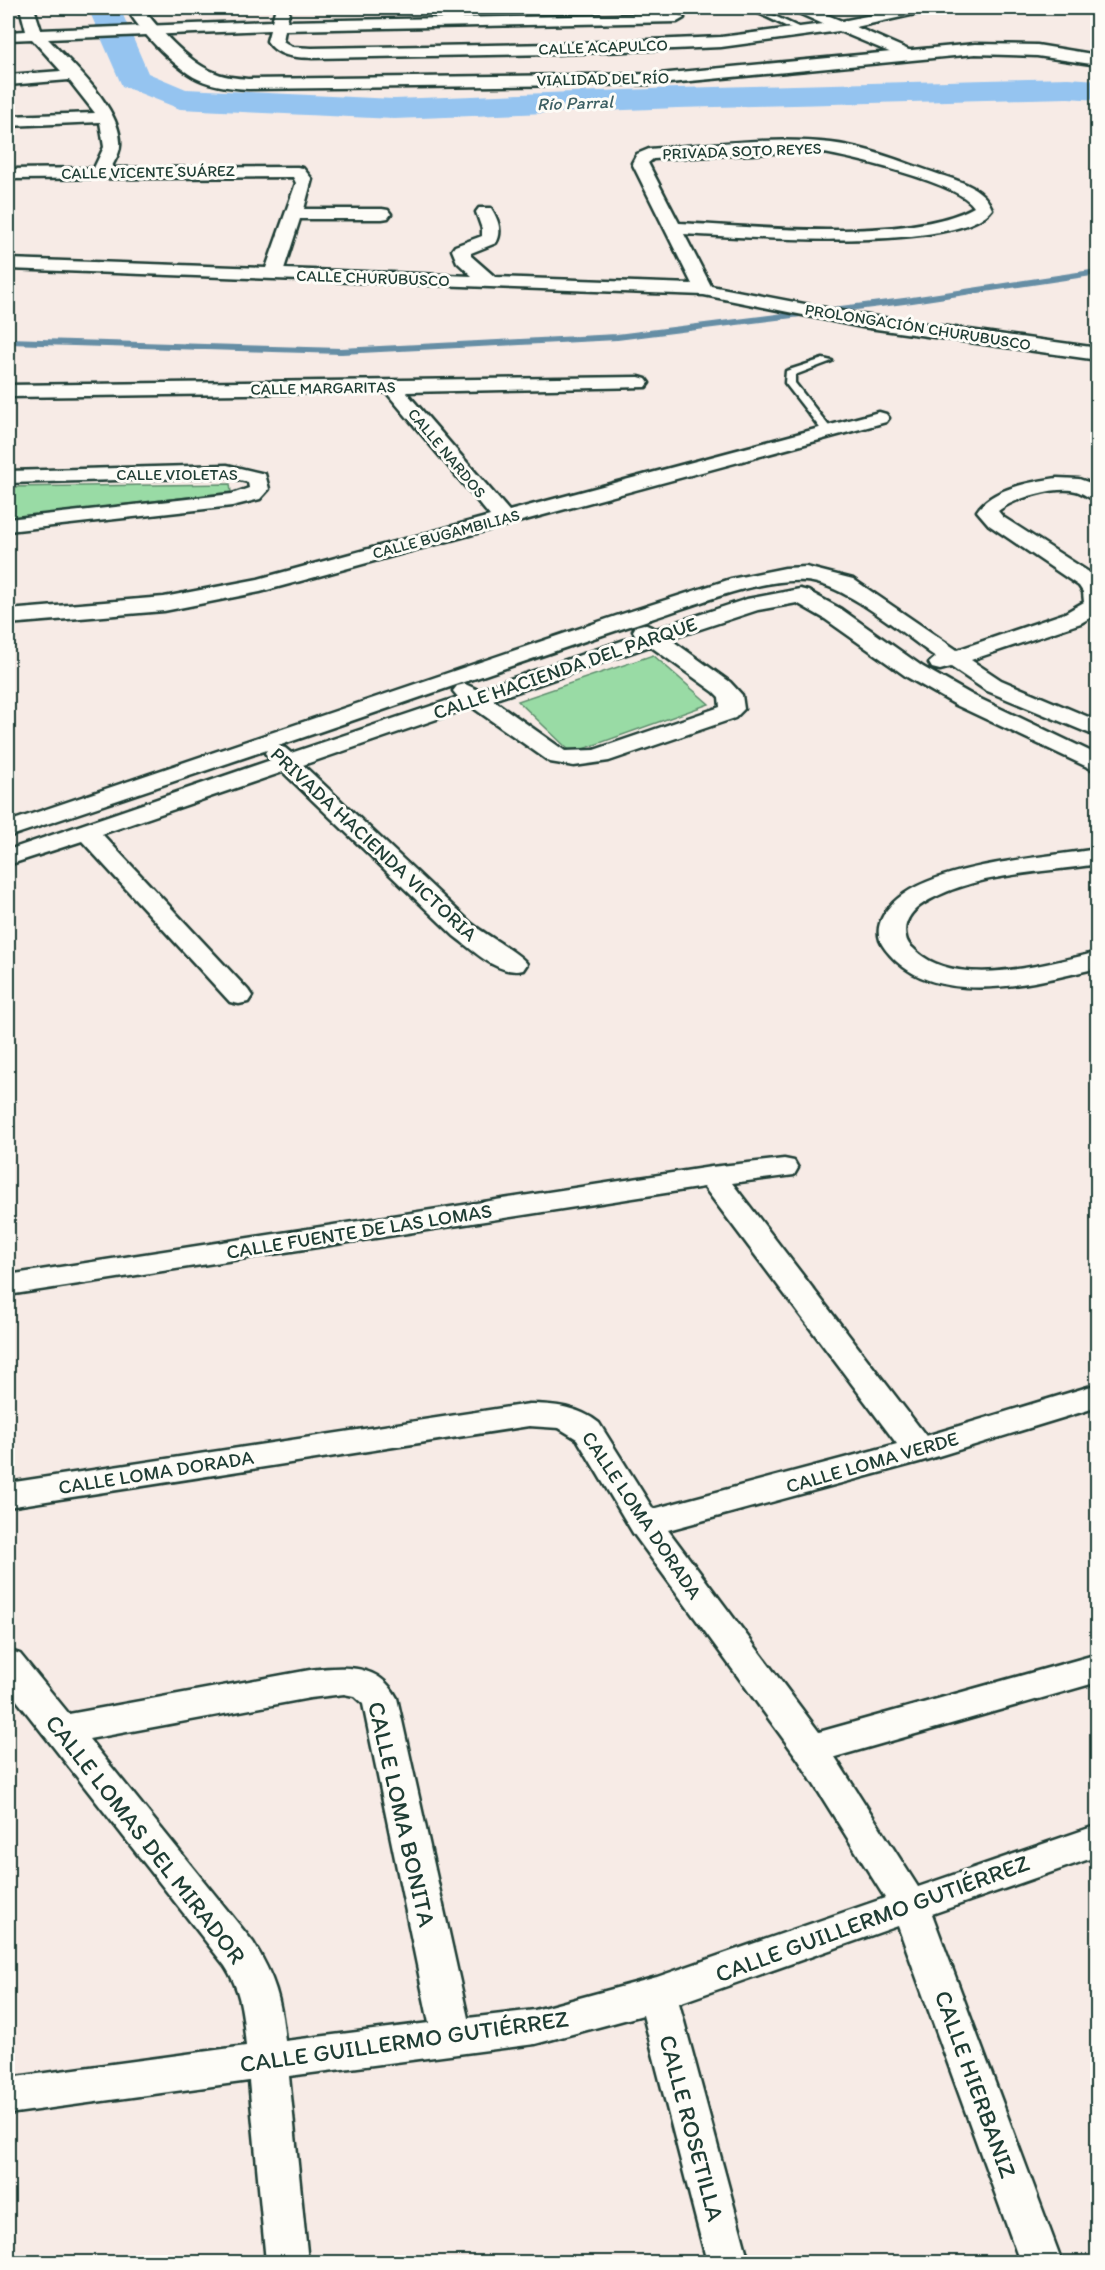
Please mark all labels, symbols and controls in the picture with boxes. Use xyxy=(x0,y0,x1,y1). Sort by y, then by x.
street label: CALLE ACAPULCO xyxy=(538,35,668,59)
street label: VIALIDAD DEL RÍO xyxy=(537,68,669,90)
water label: Río Parral xyxy=(537,91,615,115)
street label: PRIVADA SOTO REYES xyxy=(662,139,822,163)
street label: CALLE VICENTE SUÁREZ xyxy=(61,161,235,183)
street label: CALLE CHURUBUSCO xyxy=(296,266,450,290)
street label: PROLONGACIÓN CHURUBUSCO xyxy=(804,300,1032,354)
street label: CALLE MARGARITAS xyxy=(250,377,396,399)
street label: CALLE NARDOS xyxy=(404,404,490,502)
street label: CALLE VIOLETAS xyxy=(116,465,238,484)
street label: CALLE BUGAMBILIAS xyxy=(370,505,522,563)
street label: CALLE HACIENDA DEL PARQUE xyxy=(430,611,700,725)
street label: PRIVADA HACIENDA VICTORIA xyxy=(266,742,482,946)
street label: CALLE FUENTE DE LAS LOMAS xyxy=(224,1198,494,1264)
street label: CALLE LOMA DORADA xyxy=(577,1426,707,1604)
street label: CALLE LOMA VERDE xyxy=(783,1426,961,1498)
street label: CALLE LOMA DORADA xyxy=(57,1445,256,1499)
street label: CALLE LOMA BONITA xyxy=(362,1698,442,1930)
street label: CALLE LOMAS DEL MIRADOR xyxy=(40,1708,252,1970)
street label: CALLE GUILLERMO GUTIÉRREZ xyxy=(711,1848,1033,1988)
street label: CALLE HIERBANIZ xyxy=(929,1986,1024,2182)
street label: CALLE GUILLERMO GUTIÉRREZ xyxy=(238,2004,571,2078)
street label: CALLE ROSETILLA xyxy=(653,2032,731,2224)

